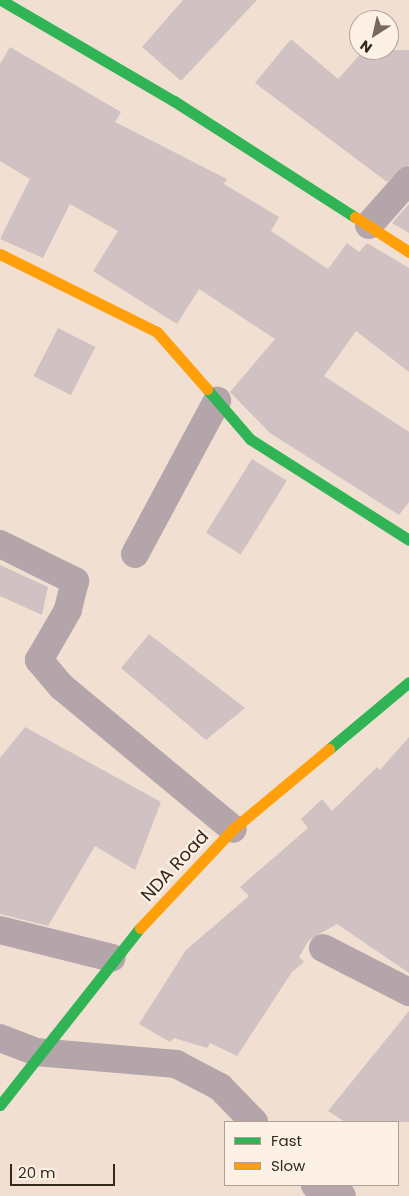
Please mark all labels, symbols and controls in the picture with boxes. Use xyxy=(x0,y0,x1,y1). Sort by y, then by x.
north arrow xyxy=(349,10,399,60)
text: N xyxy=(356,35,376,58)
street label: NDA Road xyxy=(137,826,213,906)
legend xyxy=(224,1121,399,1186)
text: Fast xyxy=(271,1130,302,1151)
scale bar xyxy=(12,1154,118,1186)
text: Slow xyxy=(271,1155,305,1176)
text: 20 m xyxy=(18,1162,56,1183)

